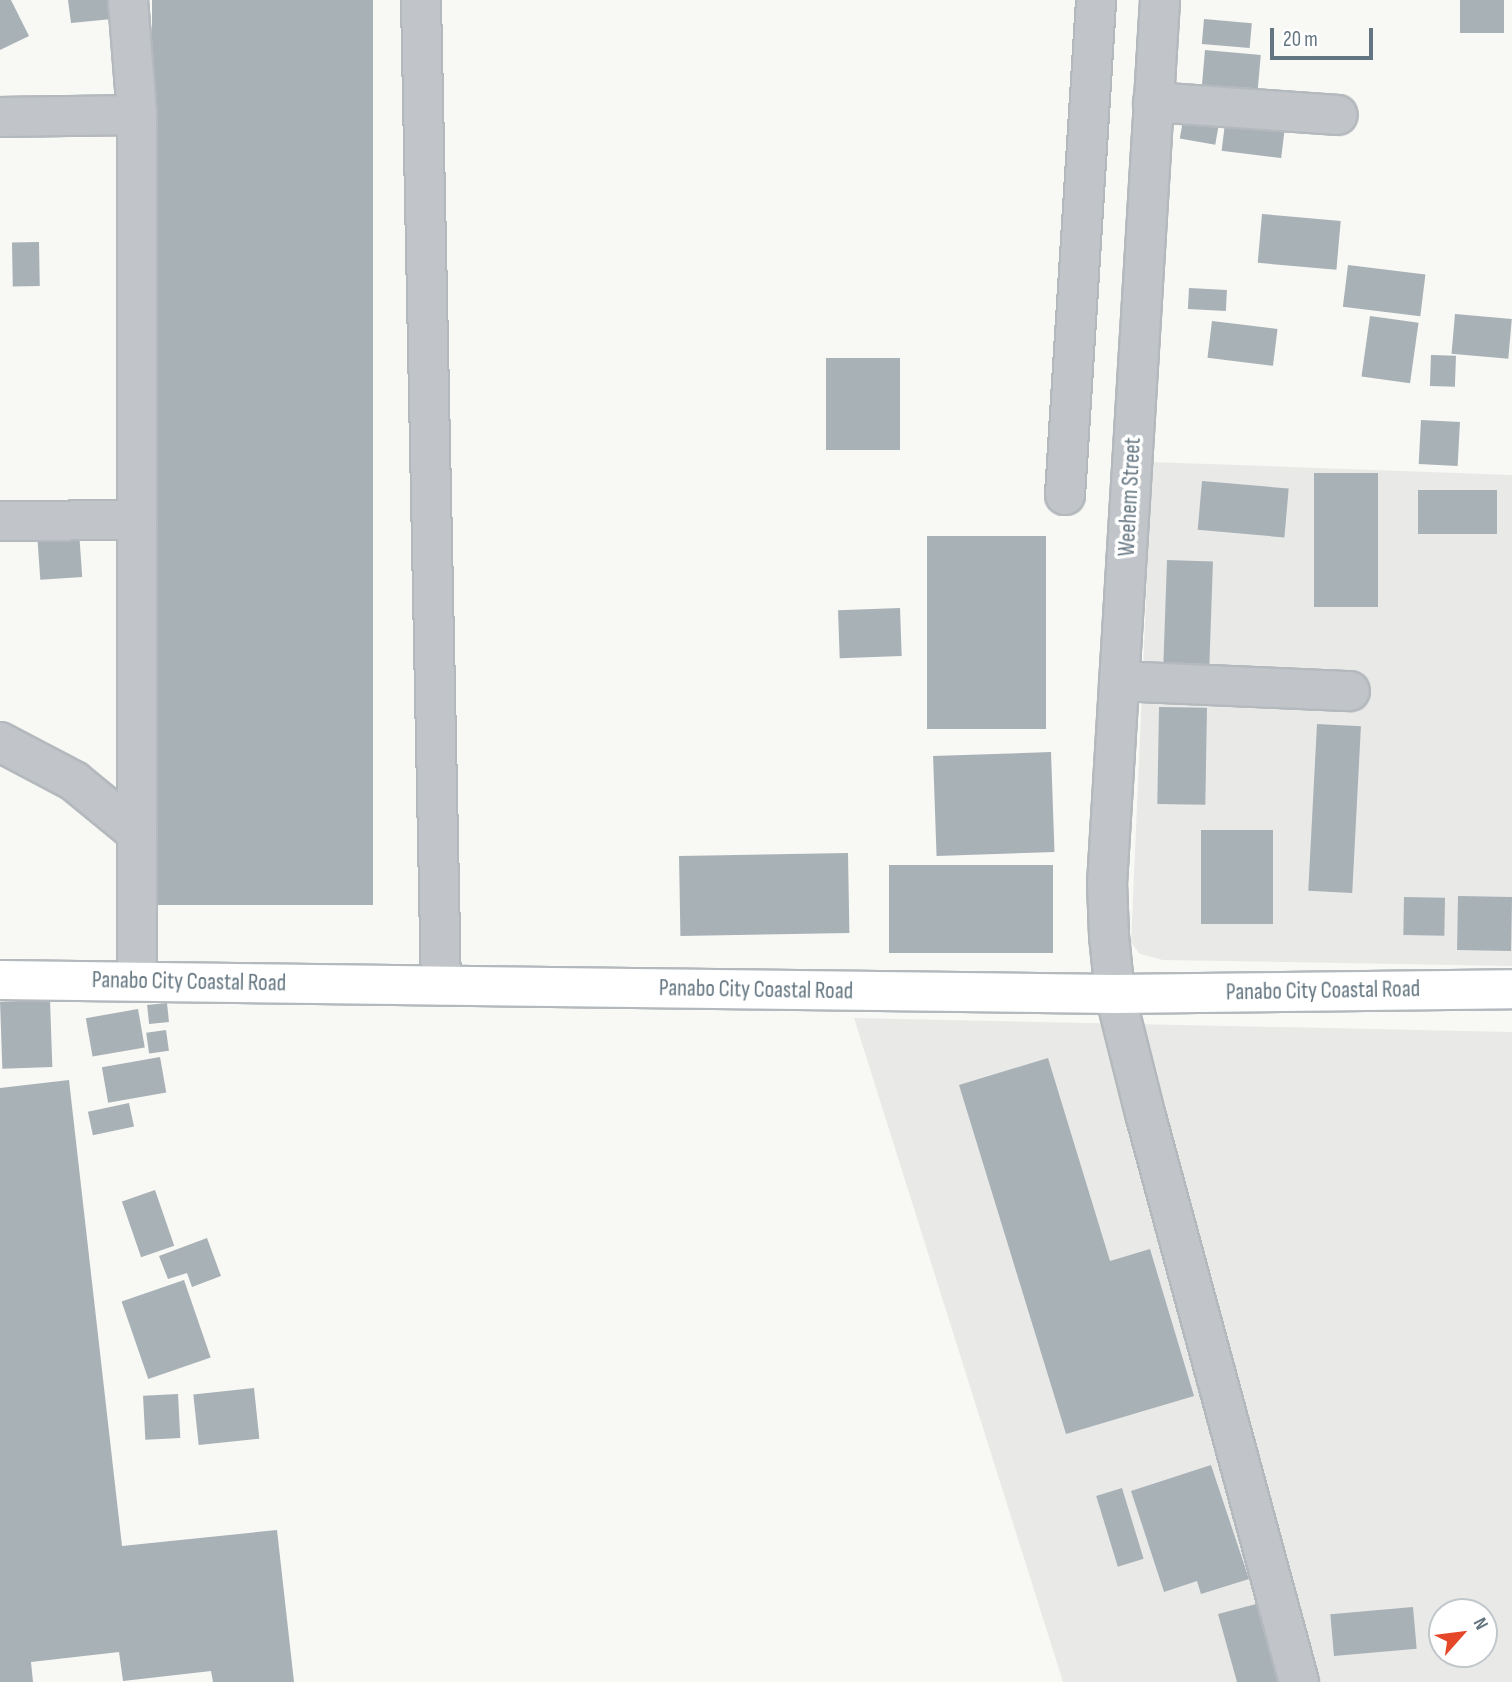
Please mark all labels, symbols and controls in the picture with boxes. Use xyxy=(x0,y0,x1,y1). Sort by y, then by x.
scale bar xyxy=(1274,14,1377,58)
text: 20 m xyxy=(1283,27,1318,52)
street label: Weehem Street xyxy=(1113,437,1147,557)
street label: Panabo City Coastal Road xyxy=(92,967,286,997)
street label: Panabo City Coastal Road xyxy=(659,975,853,1005)
street label: Panabo City Coastal Road xyxy=(1226,976,1420,1006)
north arrow xyxy=(1428,1598,1498,1668)
text: N xyxy=(1468,1614,1493,1634)

